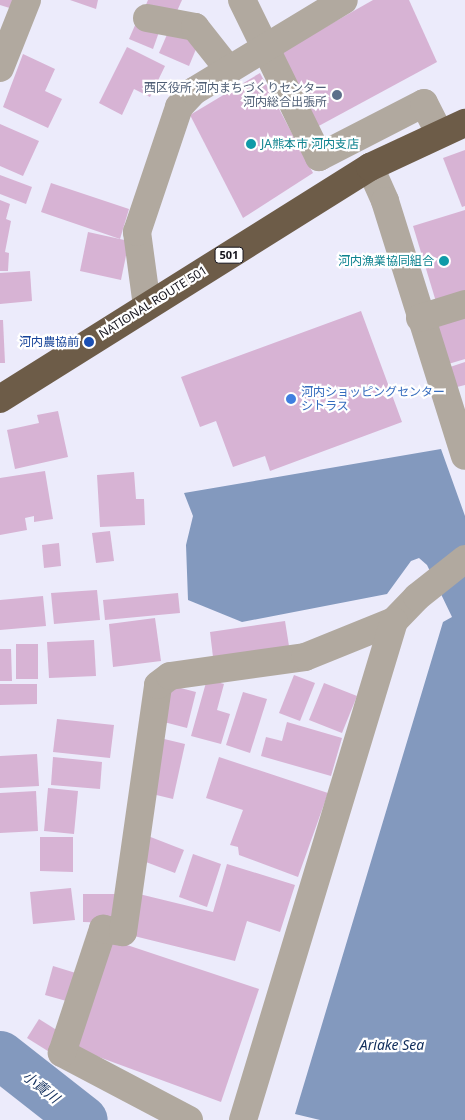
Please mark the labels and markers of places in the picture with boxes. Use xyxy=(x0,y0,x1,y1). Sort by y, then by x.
place label: 西区役所 河内まちづくりセンター 河内総合出張所 xyxy=(144,81,327,109)
marker: 西区役所 河内まちづくりセンター 河内総合出張所 xyxy=(331,89,343,101)
place label: JA熊本市 河内支店 xyxy=(261,137,359,151)
marker: JA熊本市 河内支店 xyxy=(245,138,257,150)
place label: 河内漁業協同組合 xyxy=(338,254,434,268)
marker: 河内漁業協同組合 xyxy=(438,255,450,267)
place label: 河内農協前 xyxy=(19,335,79,349)
marker: 河内農協前 xyxy=(83,336,95,348)
place label: 河内ショッピングセンター シトラス xyxy=(301,385,445,413)
marker: 河内ショッピングセンター シトラス xyxy=(285,393,297,405)

